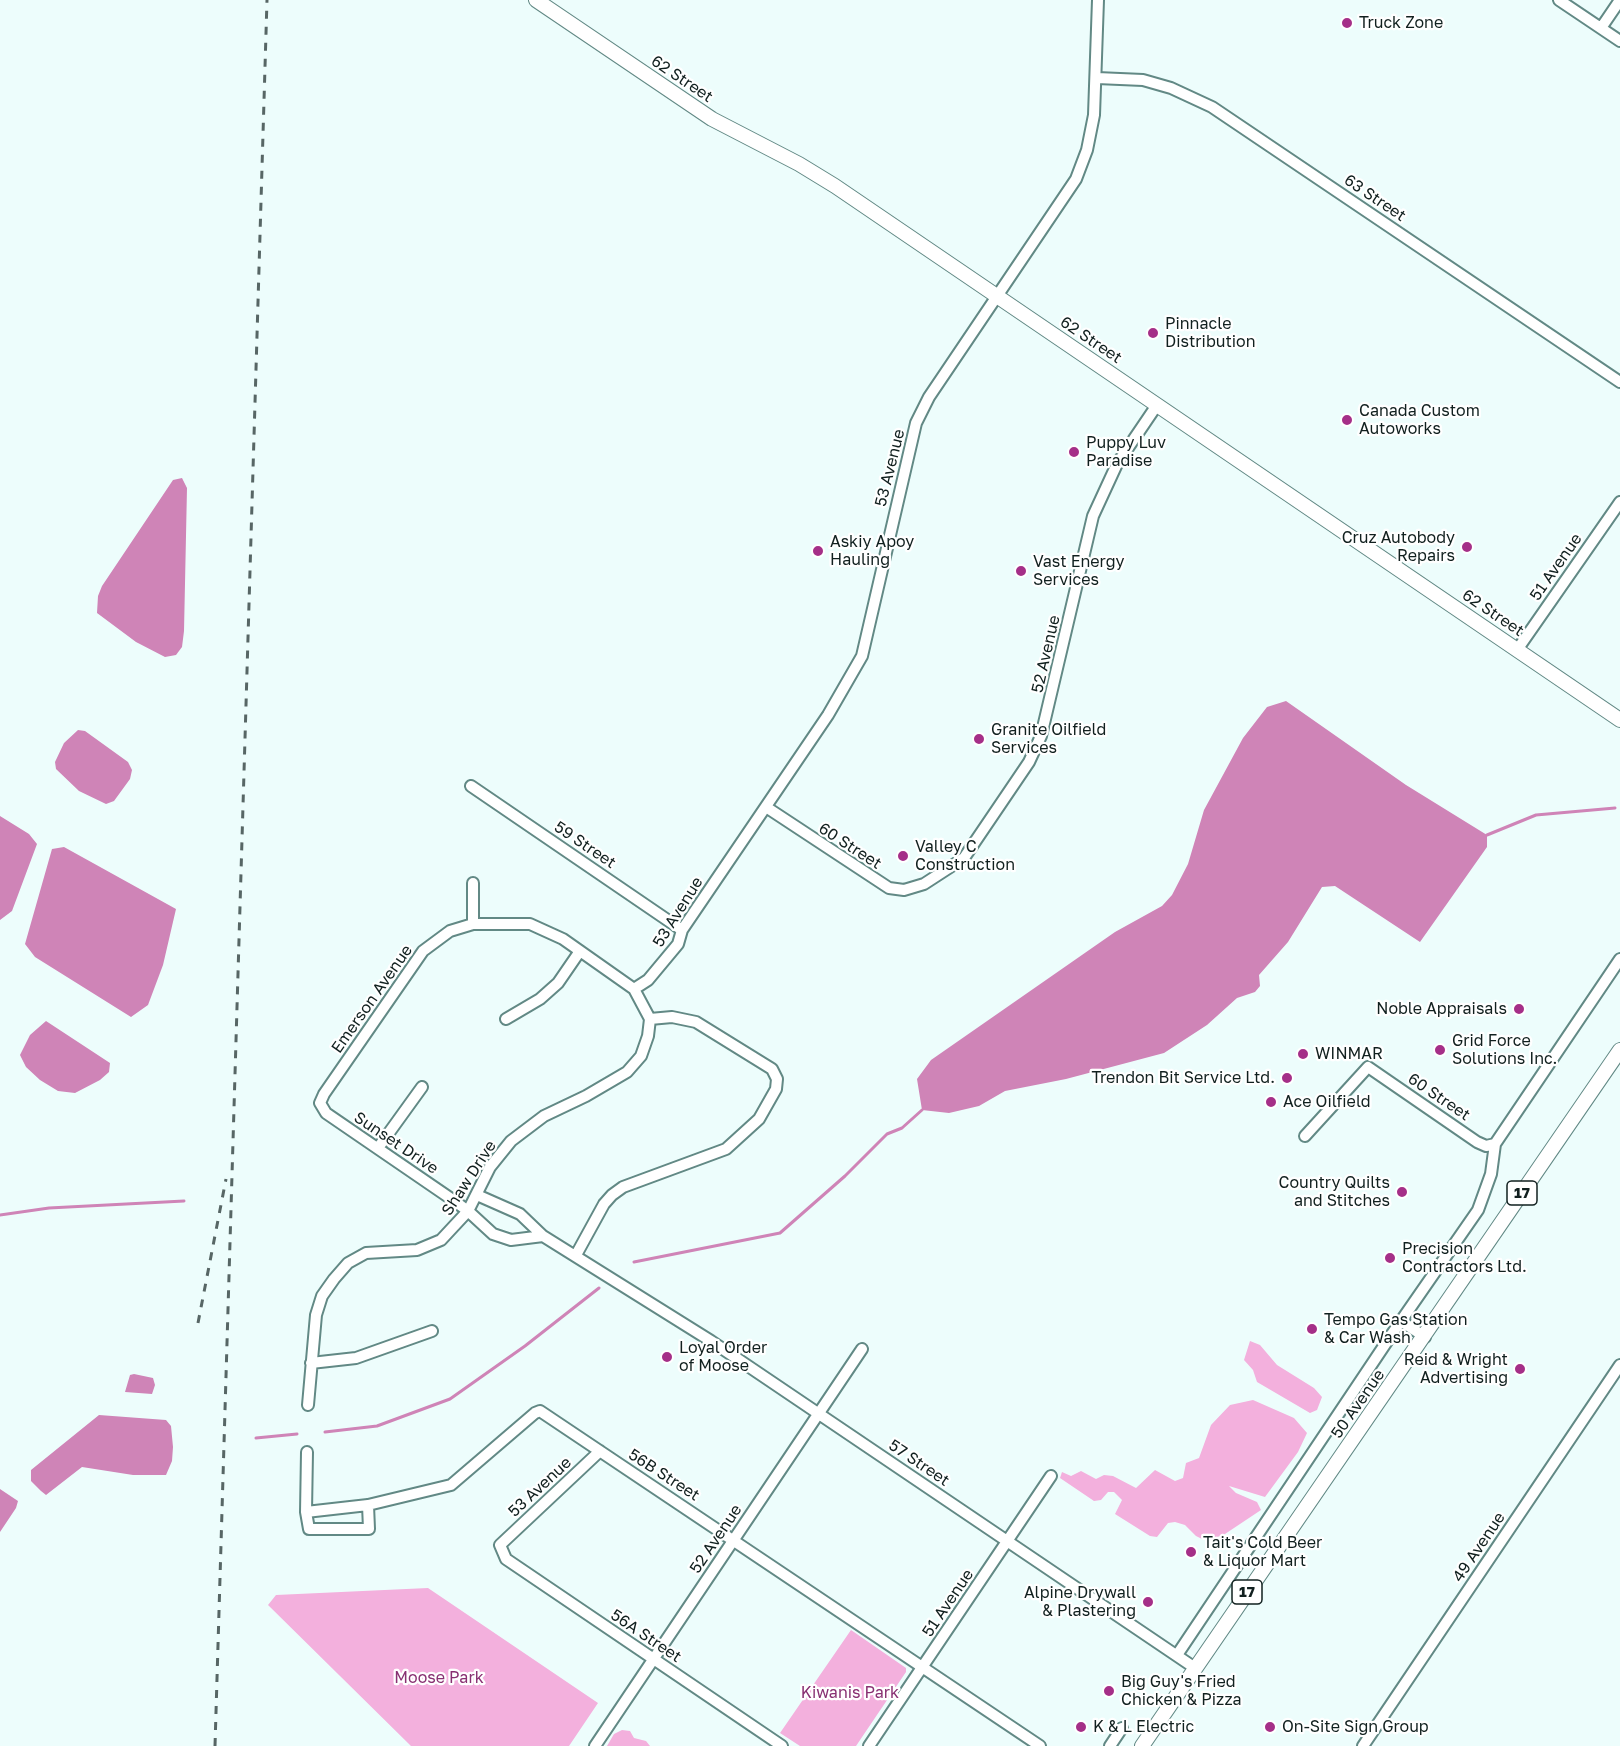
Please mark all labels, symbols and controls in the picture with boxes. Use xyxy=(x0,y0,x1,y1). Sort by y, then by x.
place label: Truck Zone xyxy=(1359,13,1443,33)
marker: Truck Zone xyxy=(1340,16,1354,30)
street label: 62 Street xyxy=(647,51,717,107)
street label: 63 Street xyxy=(1340,170,1410,226)
street label: 62 Street xyxy=(1056,312,1126,368)
place label: Pinnacle Distribution xyxy=(1165,314,1256,352)
marker: Pinnacle Distribution xyxy=(1146,326,1160,340)
place label: Canada Custom Autoworks xyxy=(1359,401,1480,439)
marker: Canada Custom Autoworks xyxy=(1340,413,1354,427)
street label: 53 Avenue xyxy=(871,427,909,509)
place label: Puppy Luv Paradise xyxy=(1086,433,1166,471)
marker: Puppy Luv Paradise xyxy=(1067,445,1081,459)
place label: Cruz Autobody Repairs xyxy=(1342,528,1455,566)
street label: 51 Avenue xyxy=(1526,530,1586,604)
place label: Askiy Apoy Hauling xyxy=(830,532,914,570)
marker: Cruz Autobody Repairs xyxy=(1460,540,1474,554)
marker: Askiy Apoy Hauling xyxy=(811,544,825,558)
place label: Vast Energy Services xyxy=(1033,552,1124,590)
marker: Vast Energy Services xyxy=(1014,564,1028,578)
street label: 62 Street xyxy=(1458,585,1528,641)
street label: 52 Avenue xyxy=(1028,613,1064,695)
place label: Granite Oilfield Services xyxy=(991,720,1106,758)
marker: Granite Oilfield Services xyxy=(972,732,986,746)
street label: 59 Street xyxy=(550,817,620,873)
street label: 60 Street xyxy=(815,819,885,873)
place label: Valley C Construction xyxy=(915,837,1015,875)
marker: Valley C Construction xyxy=(896,849,910,863)
street label: 53 Avenue xyxy=(649,873,707,951)
street label: Emerson Avenue xyxy=(327,941,417,1057)
place label: Noble Appraisals xyxy=(1376,999,1507,1019)
marker: Noble Appraisals xyxy=(1512,1002,1526,1016)
place label: Grid Force Solutions Inc. xyxy=(1452,1031,1557,1069)
marker: Grid Force Solutions Inc. xyxy=(1433,1043,1447,1057)
place label: WINMAR xyxy=(1315,1044,1383,1064)
marker: WINMAR xyxy=(1296,1047,1310,1061)
place label: Trendon Bit Service Ltd. xyxy=(1091,1068,1275,1088)
street label: 60 Street xyxy=(1404,1069,1474,1125)
marker: Trendon Bit Service Ltd. xyxy=(1280,1071,1294,1085)
place label: Ace Oilfield xyxy=(1283,1092,1371,1112)
marker: Ace Oilfield xyxy=(1264,1095,1278,1109)
street label: Sunset Drive xyxy=(350,1108,442,1178)
street label: Shaw Drive xyxy=(438,1137,500,1219)
place label: Country Quilts and Stitches xyxy=(1279,1173,1390,1211)
road number: 17 xyxy=(1507,1181,1537,1205)
marker: Country Quilts and Stitches xyxy=(1395,1185,1409,1199)
place label: Precision Contractors Ltd. xyxy=(1402,1239,1527,1277)
marker: Precision Contractors Ltd. xyxy=(1383,1251,1397,1265)
place label: Tempo Gas Station & Car Wash xyxy=(1324,1310,1467,1348)
marker: Tempo Gas Station & Car Wash xyxy=(1305,1322,1319,1336)
place label: Loyal Order of Moose xyxy=(679,1338,767,1376)
marker: Loyal Order of Moose xyxy=(660,1350,674,1364)
place label: Reid & Wright Advertising xyxy=(1404,1350,1508,1388)
marker: Reid & Wright Advertising xyxy=(1513,1362,1527,1376)
street label: 50 Avenue xyxy=(1327,1366,1389,1442)
street label: 57 Street xyxy=(885,1436,953,1490)
street label: 56B Street xyxy=(625,1445,703,1505)
street label: 53 Avenue xyxy=(505,1453,575,1521)
street label: 52 Avenue xyxy=(686,1501,746,1577)
street label: 49 Avenue xyxy=(1449,1509,1509,1585)
place label: Tait's Cold Beer & Liquor Mart xyxy=(1203,1533,1322,1571)
marker: Tait's Cold Beer & Liquor Mart xyxy=(1184,1545,1198,1559)
street label: 51 Avenue xyxy=(918,1565,978,1641)
road number: 17 xyxy=(1232,1580,1262,1604)
place label: Alpine Drywall & Plastering xyxy=(1024,1583,1136,1621)
marker: Alpine Drywall & Plastering xyxy=(1141,1595,1155,1609)
street label: 56A Street xyxy=(607,1605,685,1667)
park label: Moose Park xyxy=(394,1668,484,1688)
place label: Big Guy's Fried Chicken & Pizza xyxy=(1121,1672,1242,1710)
park label: Kiwanis Park xyxy=(801,1683,899,1703)
marker: Big Guy's Fried Chicken & Pizza xyxy=(1102,1684,1116,1698)
place label: K & L Electric xyxy=(1093,1717,1194,1737)
place label: On-Site Sign Group xyxy=(1282,1717,1429,1737)
marker: K & L Electric xyxy=(1074,1720,1088,1734)
marker: On-Site Sign Group xyxy=(1263,1720,1277,1734)

